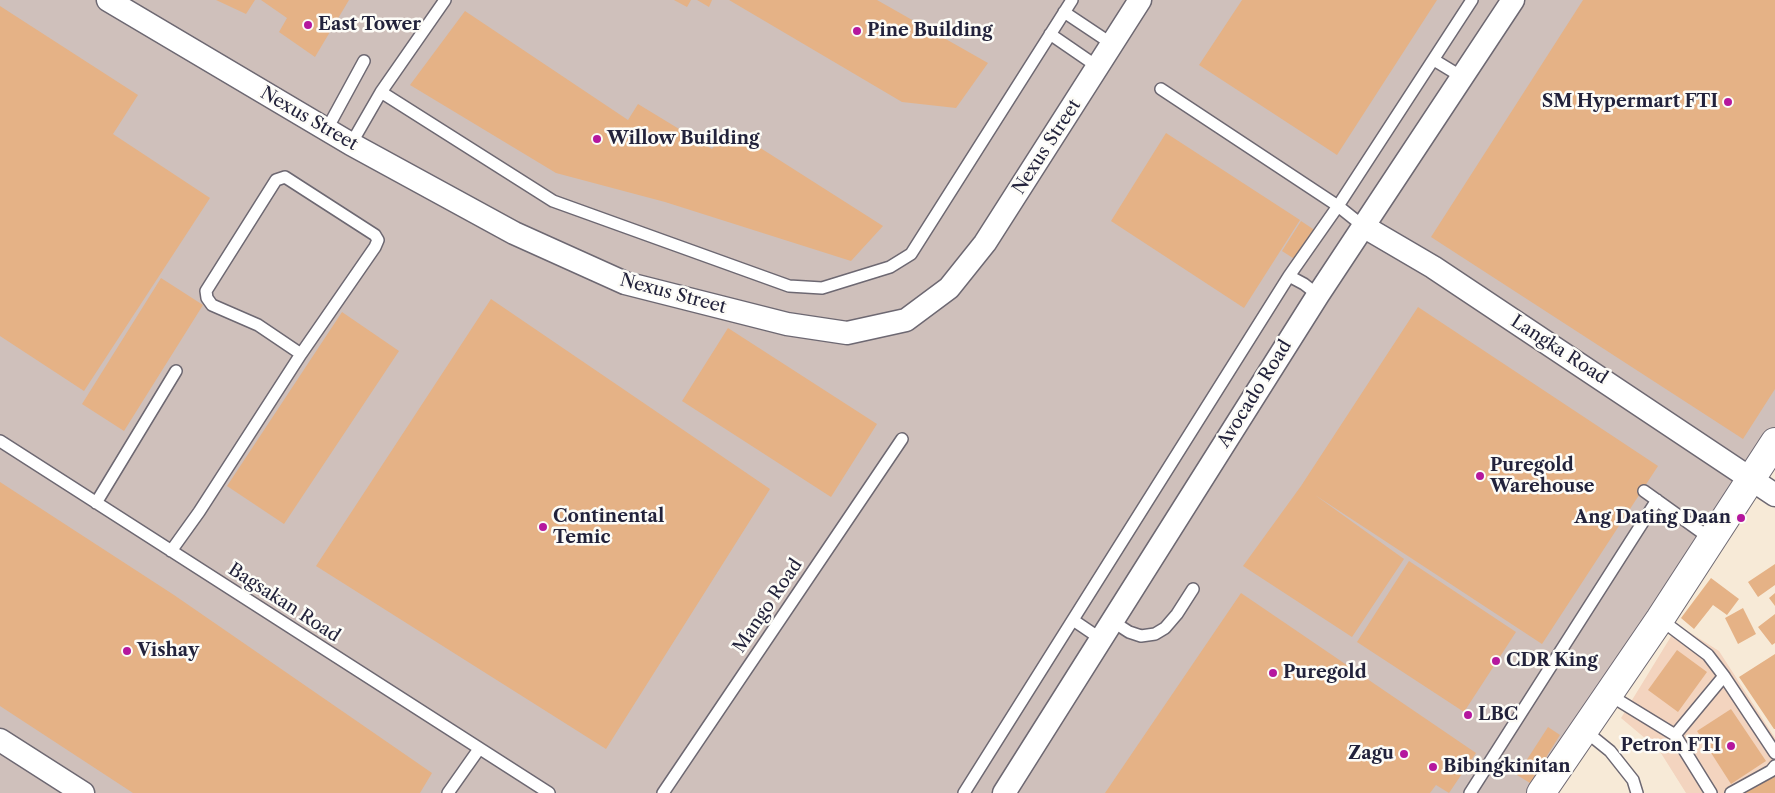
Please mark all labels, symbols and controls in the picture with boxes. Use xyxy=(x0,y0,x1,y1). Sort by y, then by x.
place label: East Tower xyxy=(318,14,421,36)
marker: East Tower xyxy=(302,19,314,31)
place label: Pine Building xyxy=(867,20,993,42)
marker: Pine Building xyxy=(851,25,863,37)
street label: Nexus Street xyxy=(256,82,362,156)
place label: SM Hypermart FTI xyxy=(1542,91,1718,113)
street label: Nexus Street xyxy=(1008,95,1086,199)
marker: SM Hypermart FTI xyxy=(1722,96,1734,108)
place label: Willow Building xyxy=(607,128,759,150)
marker: Willow Building xyxy=(591,133,603,145)
street label: Nexus Street xyxy=(618,269,728,319)
street label: Langka Road xyxy=(1507,311,1611,389)
street label: Avocado Road xyxy=(1213,336,1297,452)
place label: Puregold Warehouse xyxy=(1490,455,1595,498)
marker: Puregold Warehouse xyxy=(1474,470,1486,482)
place label: Continental Temic xyxy=(553,506,664,548)
place label: Ang Dating Daan xyxy=(1574,507,1731,529)
marker: Ang Dating Daan xyxy=(1735,512,1747,524)
marker: Continental Temic xyxy=(537,521,549,533)
street label: Mango Road xyxy=(729,555,807,657)
street label: Bagsakan Road xyxy=(224,559,344,647)
place label: Vishay xyxy=(137,640,199,662)
marker: Vishay xyxy=(121,645,133,657)
place label: CDR King xyxy=(1506,650,1598,672)
marker: CDR King xyxy=(1490,655,1502,667)
place label: Puregold xyxy=(1283,662,1367,684)
marker: Puregold xyxy=(1267,667,1279,679)
place label: LBC xyxy=(1478,704,1518,726)
marker: LBC xyxy=(1462,709,1474,721)
place label: Petron FTI xyxy=(1621,735,1721,757)
marker: Petron FTI xyxy=(1725,740,1737,752)
place label: Zagu xyxy=(1348,743,1394,765)
marker: Zagu xyxy=(1398,748,1410,760)
place label: Bibingkinitan xyxy=(1443,756,1571,778)
marker: Bibingkinitan xyxy=(1427,761,1439,773)

